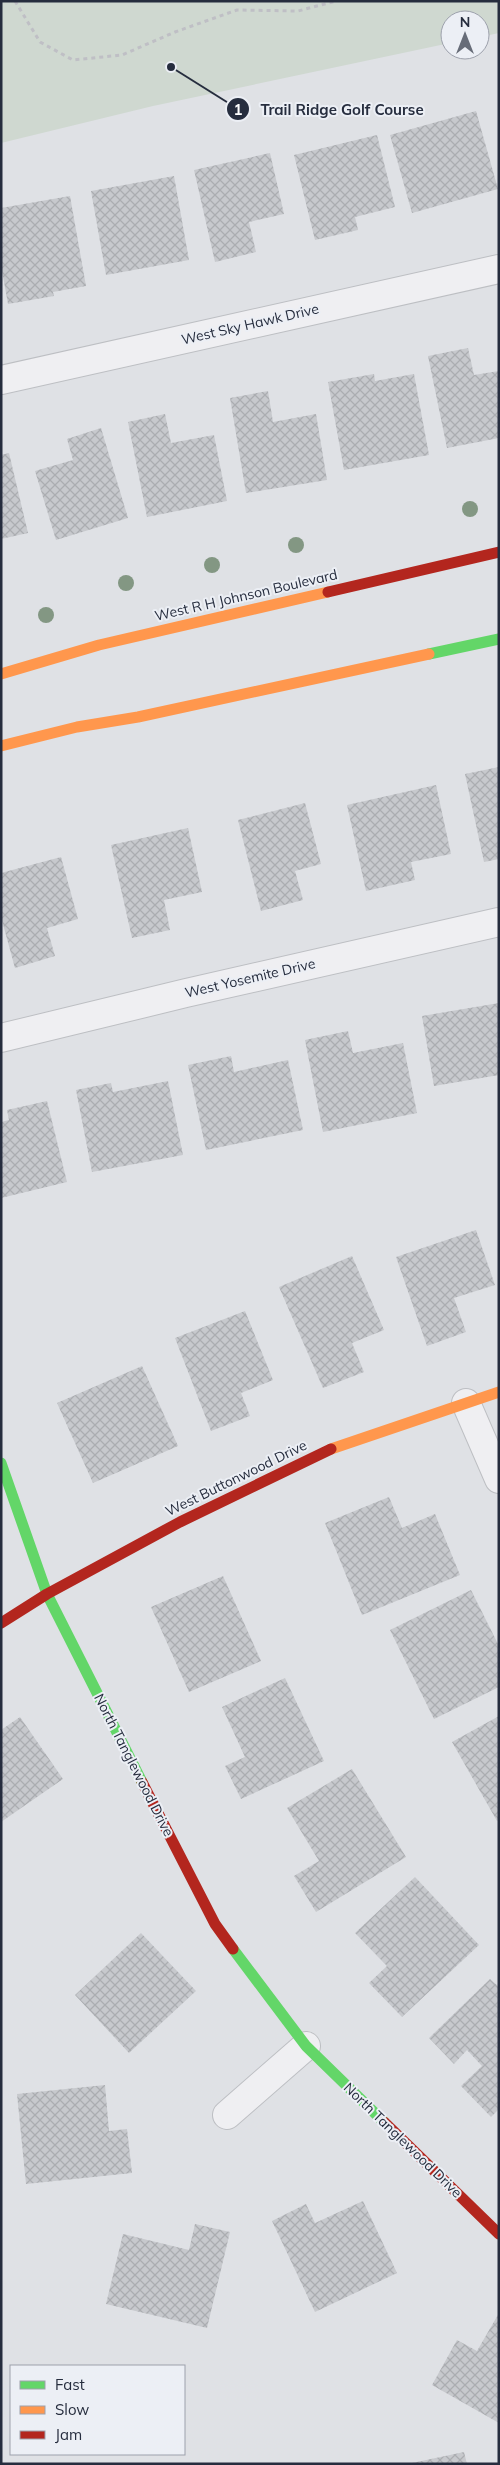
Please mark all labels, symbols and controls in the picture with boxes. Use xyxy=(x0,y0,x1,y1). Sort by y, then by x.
north arrow xyxy=(440,10,490,60)
text: N xyxy=(460,13,470,31)
callout: Trail Ridge Golf Course xyxy=(226,94,434,124)
text: 1 xyxy=(233,100,243,119)
text: Trail Ridge Golf Course xyxy=(260,100,424,119)
street label: West Sky Hawk Drive xyxy=(180,299,320,349)
street label: West R H Johnson Boulevard xyxy=(153,565,339,625)
street label: West Yosemite Drive xyxy=(183,954,317,1002)
street label: West Buttonwood Drive xyxy=(162,1436,310,1520)
street label: North Tanglewood Drive xyxy=(90,1691,178,1839)
street label: North Tanglewood Drive xyxy=(340,2079,466,2201)
legend xyxy=(10,2365,185,2455)
text: Fast xyxy=(55,2375,85,2394)
text: Slow xyxy=(55,2400,89,2419)
text: Jam xyxy=(55,2425,82,2444)

